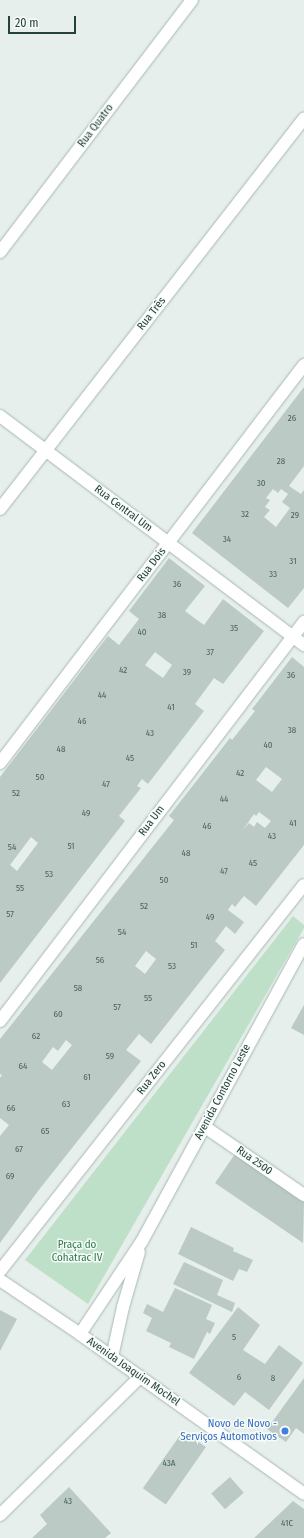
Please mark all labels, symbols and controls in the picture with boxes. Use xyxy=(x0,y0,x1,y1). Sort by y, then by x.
scale bar xyxy=(10,8,78,34)
text: 20 m xyxy=(15,16,39,30)
street label: Rua Quatro xyxy=(75,102,117,150)
street label: Rua Três xyxy=(135,295,169,333)
house number: 26 xyxy=(288,413,296,423)
house number: 28 xyxy=(277,456,285,466)
house number: 30 xyxy=(257,478,265,488)
street label: Rua Central Um xyxy=(91,483,155,535)
house number: 32 xyxy=(241,509,249,519)
house number: 29 xyxy=(291,510,299,520)
house number: 34 xyxy=(223,534,231,544)
street label: Rua Dois xyxy=(135,545,169,585)
house number: 31 xyxy=(289,556,297,566)
house number: 33 xyxy=(269,569,277,579)
house number: 36 xyxy=(173,579,181,589)
house number: 38 xyxy=(158,610,166,620)
house number: 35 xyxy=(230,623,238,633)
house number: 40 xyxy=(137,627,147,637)
house number: 37 xyxy=(206,647,214,657)
house number: 42 xyxy=(119,665,127,675)
house number: 39 xyxy=(183,667,191,677)
house number: 36 xyxy=(287,670,295,680)
house number: 44 xyxy=(98,690,106,700)
house number: 41 xyxy=(167,702,175,712)
house number: 46 xyxy=(78,716,86,726)
house number: 38 xyxy=(288,725,296,735)
house number: 43 xyxy=(146,728,154,738)
house number: 40 xyxy=(263,740,273,750)
house number: 48 xyxy=(57,744,65,754)
house number: 45 xyxy=(126,753,134,763)
house number: 42 xyxy=(236,768,244,778)
house number: 50 xyxy=(36,772,44,782)
house number: 47 xyxy=(102,779,110,789)
house number: 52 xyxy=(12,788,20,798)
house number: 44 xyxy=(220,794,228,804)
street label: Rua Um xyxy=(136,803,168,839)
house number: 49 xyxy=(82,808,90,818)
house number: 41 xyxy=(289,818,297,828)
house number: 46 xyxy=(203,821,211,831)
house number: 43 xyxy=(268,831,276,841)
house number: 51 xyxy=(67,841,75,851)
house number: 54 xyxy=(8,842,16,852)
house number: 48 xyxy=(182,848,190,858)
house number: 45 xyxy=(249,858,257,868)
house number: 47 xyxy=(220,866,228,876)
house number: 53 xyxy=(45,869,53,879)
house number: 50 xyxy=(160,875,168,885)
house number: 55 xyxy=(16,883,24,893)
house number: 52 xyxy=(140,901,148,911)
house number: 57 xyxy=(6,909,14,919)
house number: 49 xyxy=(206,912,214,922)
house number: 54 xyxy=(118,927,126,937)
house number: 51 xyxy=(190,940,198,950)
house number: 56 xyxy=(96,955,104,965)
house number: 53 xyxy=(168,961,176,971)
house number: 58 xyxy=(74,983,82,993)
house number: 55 xyxy=(144,993,152,1003)
house number: 57 xyxy=(113,1002,121,1012)
house number: 60 xyxy=(53,1009,63,1019)
house number: 62 xyxy=(32,1031,40,1041)
street label: Avenida Contorno Leste xyxy=(192,1042,254,1142)
house number: 59 xyxy=(106,1051,114,1061)
street label: Rua Zero xyxy=(135,1058,169,1098)
house number: 64 xyxy=(19,1061,27,1071)
house number: 61 xyxy=(83,1072,91,1082)
house number: 63 xyxy=(62,1099,70,1109)
house number: 66 xyxy=(7,1103,15,1113)
house number: 65 xyxy=(41,1126,49,1136)
house number: 67 xyxy=(15,1144,23,1154)
street label: Rua 2500 xyxy=(233,1144,275,1178)
house number: 69 xyxy=(6,1171,14,1181)
park label: Praça do Cohatrac IV xyxy=(52,1239,102,1265)
house number: 5 xyxy=(232,1332,236,1342)
street label: Avenida Joaquim Mochel xyxy=(84,1335,182,1409)
house number: 6 xyxy=(237,1372,241,1382)
house number: 8 xyxy=(271,1373,275,1383)
place label: Novo de Novo - Serviços Automotivos xyxy=(180,1418,277,1444)
marker: Novo de Novo - Serviços Automotivos xyxy=(280,1426,290,1436)
house number: 43A xyxy=(162,1458,176,1468)
house number: 43 xyxy=(64,1496,72,1506)
house number: 41C xyxy=(281,1518,293,1528)

